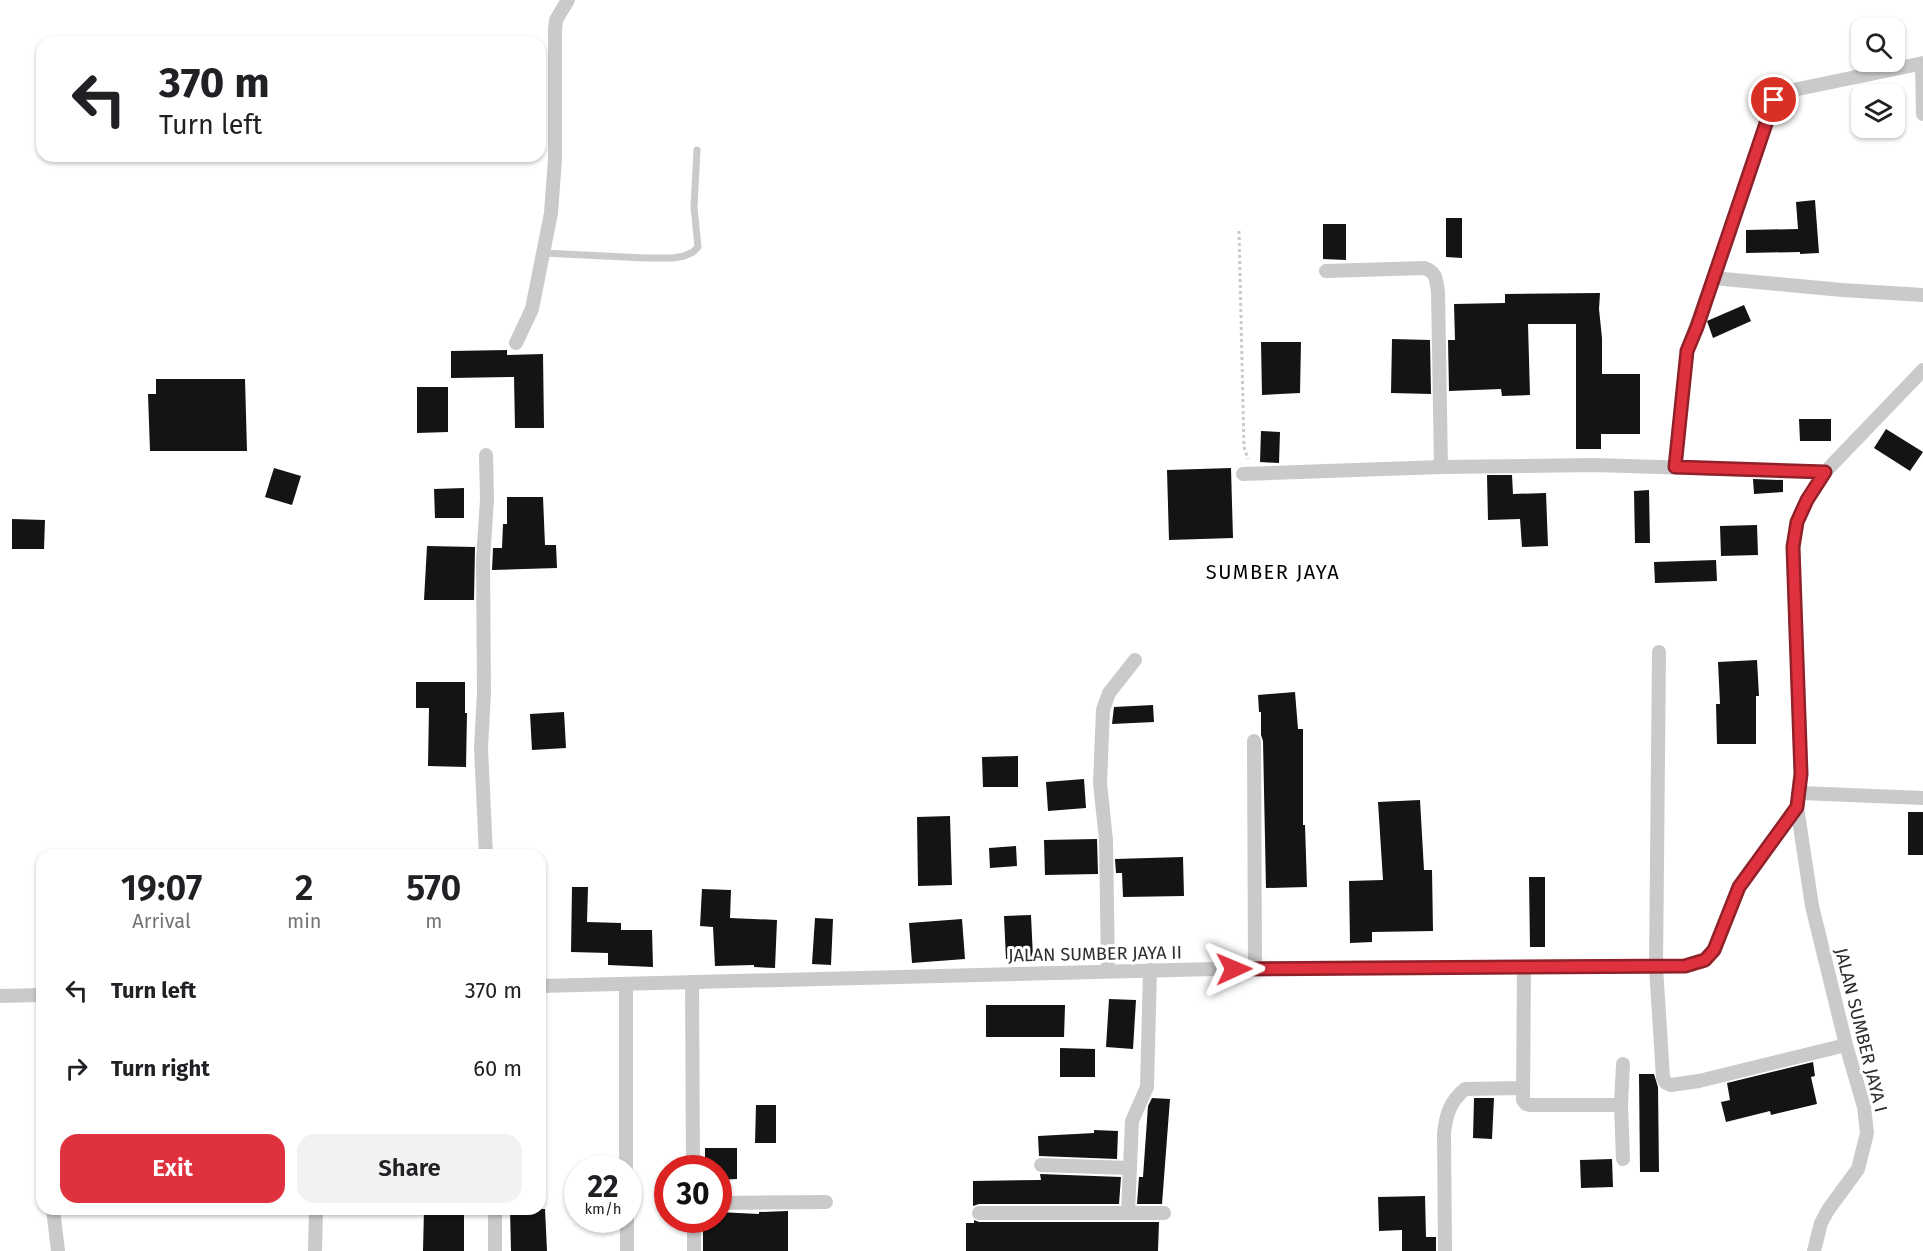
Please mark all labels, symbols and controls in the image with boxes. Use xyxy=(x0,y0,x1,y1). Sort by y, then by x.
map controls xyxy=(1851,18,1905,138)
button: search xyxy=(1851,18,1905,72)
text: 370 m xyxy=(159,58,270,108)
icon: left xyxy=(60,60,138,138)
pin xyxy=(1748,74,1799,125)
icon: arrive xyxy=(1757,83,1790,116)
button: layers xyxy=(1851,84,1905,138)
text: Turn left xyxy=(159,109,262,141)
district label: SUMBER JAYA xyxy=(1206,560,1340,584)
text: 19:07 xyxy=(121,866,202,910)
text: 2 xyxy=(295,866,314,910)
text: 570 xyxy=(406,866,461,910)
text: Arrival xyxy=(132,909,191,933)
text: min xyxy=(287,909,322,933)
text: m xyxy=(425,909,442,933)
position arrow xyxy=(1202,937,1266,1001)
street label: JALAN SUMBER JAYA II xyxy=(1008,941,1182,967)
street label: JALAN SUMBER JAYA I xyxy=(1830,946,1892,1114)
icon: left xyxy=(60,974,93,1007)
text: Turn left xyxy=(111,977,196,1004)
text: 370 m xyxy=(465,977,522,1004)
icon: right xyxy=(60,1052,93,1085)
text: Turn right xyxy=(111,1055,210,1082)
text: 60 m xyxy=(473,1055,522,1082)
button: Exit xyxy=(60,1134,285,1203)
button: Share xyxy=(297,1134,522,1203)
speed limit sign: 30 xyxy=(654,1155,732,1233)
text: 22 xyxy=(587,1169,619,1205)
text: km/h xyxy=(584,1200,622,1218)

